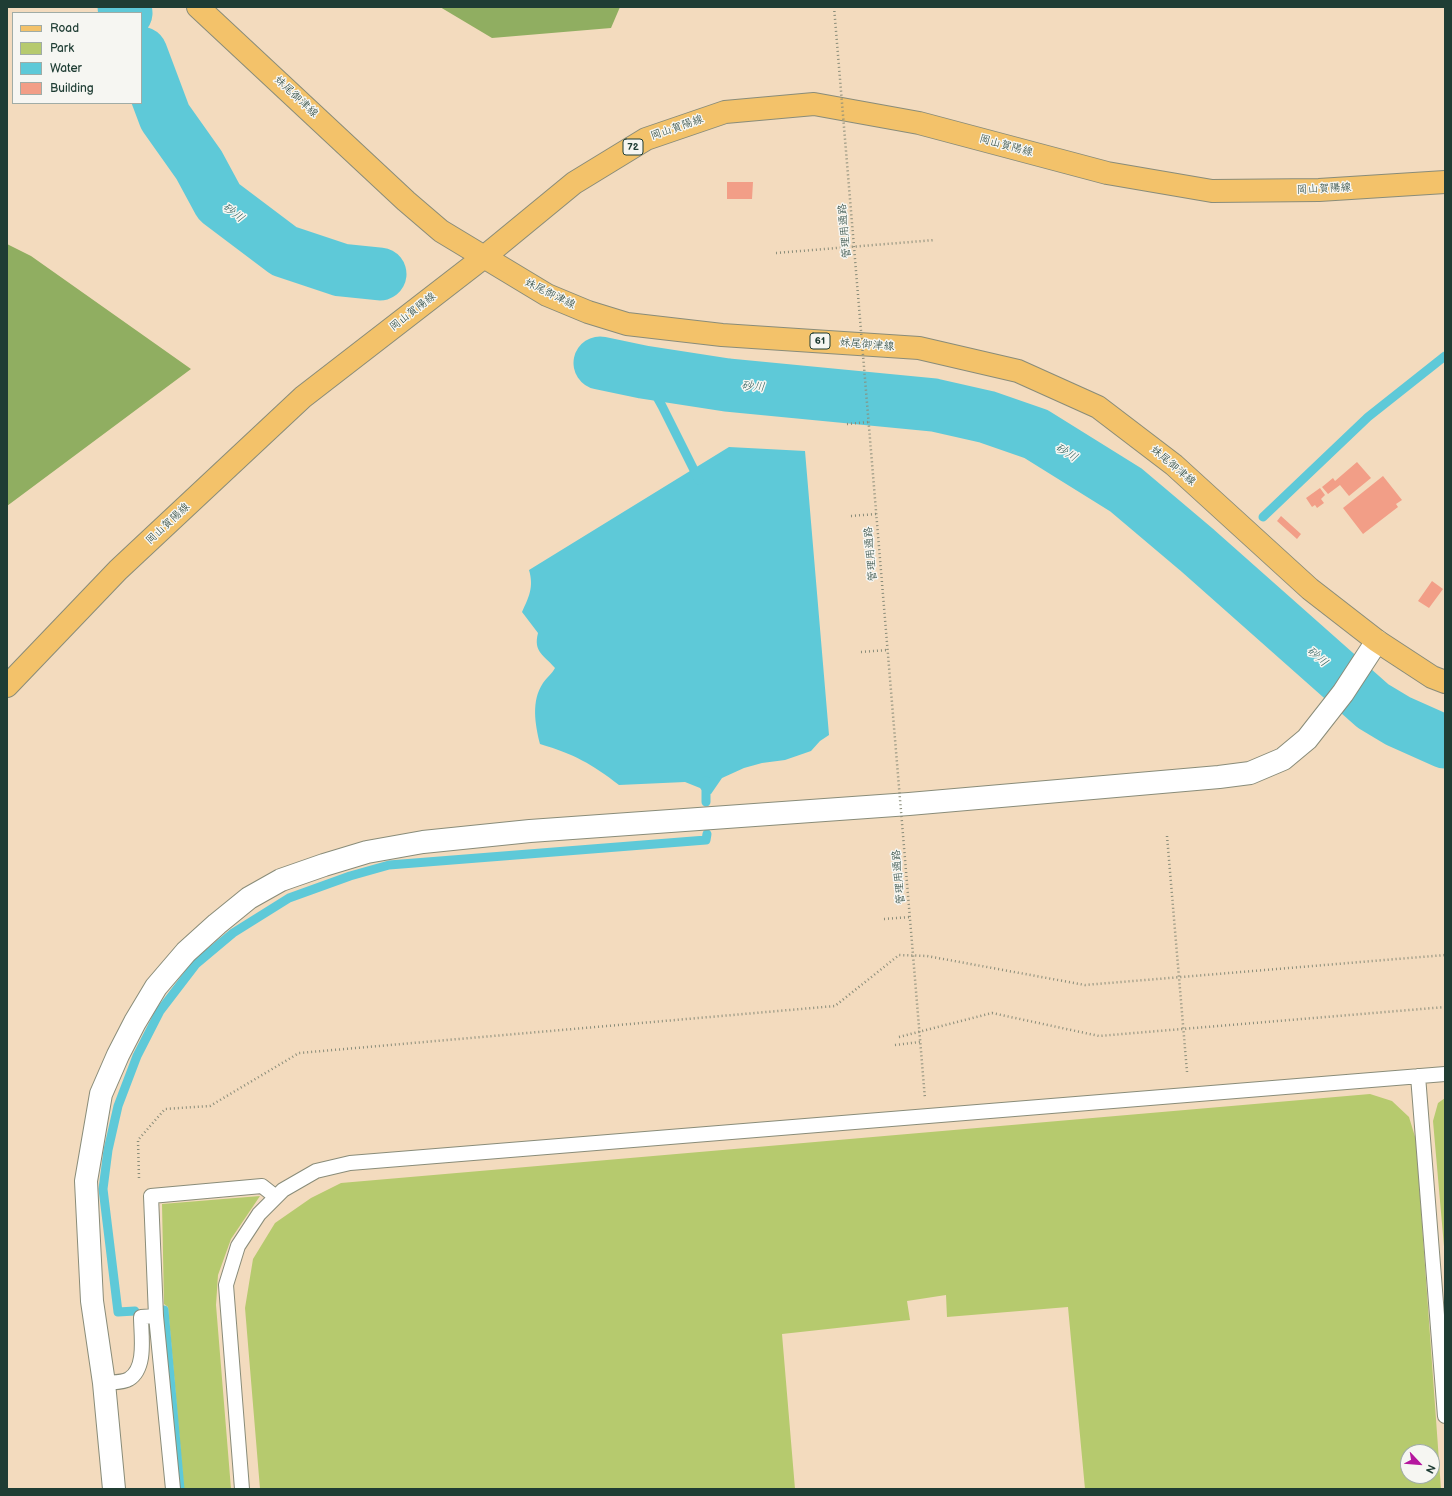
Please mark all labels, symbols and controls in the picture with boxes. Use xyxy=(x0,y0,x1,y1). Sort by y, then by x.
legend xyxy=(12,12,142,104)
text: Road xyxy=(50,21,79,36)
text: Park xyxy=(50,41,74,56)
text: Water xyxy=(50,61,82,76)
street label: 妹尾御津線 xyxy=(271,73,321,121)
text: Building xyxy=(50,81,94,96)
street label: 岡山賀陽線 xyxy=(649,113,705,143)
street label: 岡山賀陽線 xyxy=(978,133,1034,159)
road number: 72 xyxy=(623,139,643,155)
street label: 岡山賀陽線 xyxy=(1296,181,1352,197)
water label: 砂川 xyxy=(219,200,247,226)
street label: 管理用通路 xyxy=(836,203,854,259)
street label: 妹尾御津線 xyxy=(522,276,578,312)
street label: 岡山賀陽線 xyxy=(387,290,439,334)
road number: 61 xyxy=(810,333,830,349)
street label: 妹尾御津線 xyxy=(839,336,895,354)
water label: 砂川 xyxy=(740,379,766,395)
water label: 砂川 xyxy=(1052,441,1080,465)
street label: 妹尾御津線 xyxy=(1148,443,1198,489)
street label: 岡山賀陽線 xyxy=(143,500,193,548)
street label: 管理用通路 xyxy=(862,526,880,582)
water label: 砂川 xyxy=(1303,644,1331,670)
street label: 管理用通路 xyxy=(890,849,908,905)
north arrow xyxy=(1400,1444,1440,1484)
text: N xyxy=(1423,1462,1438,1476)

